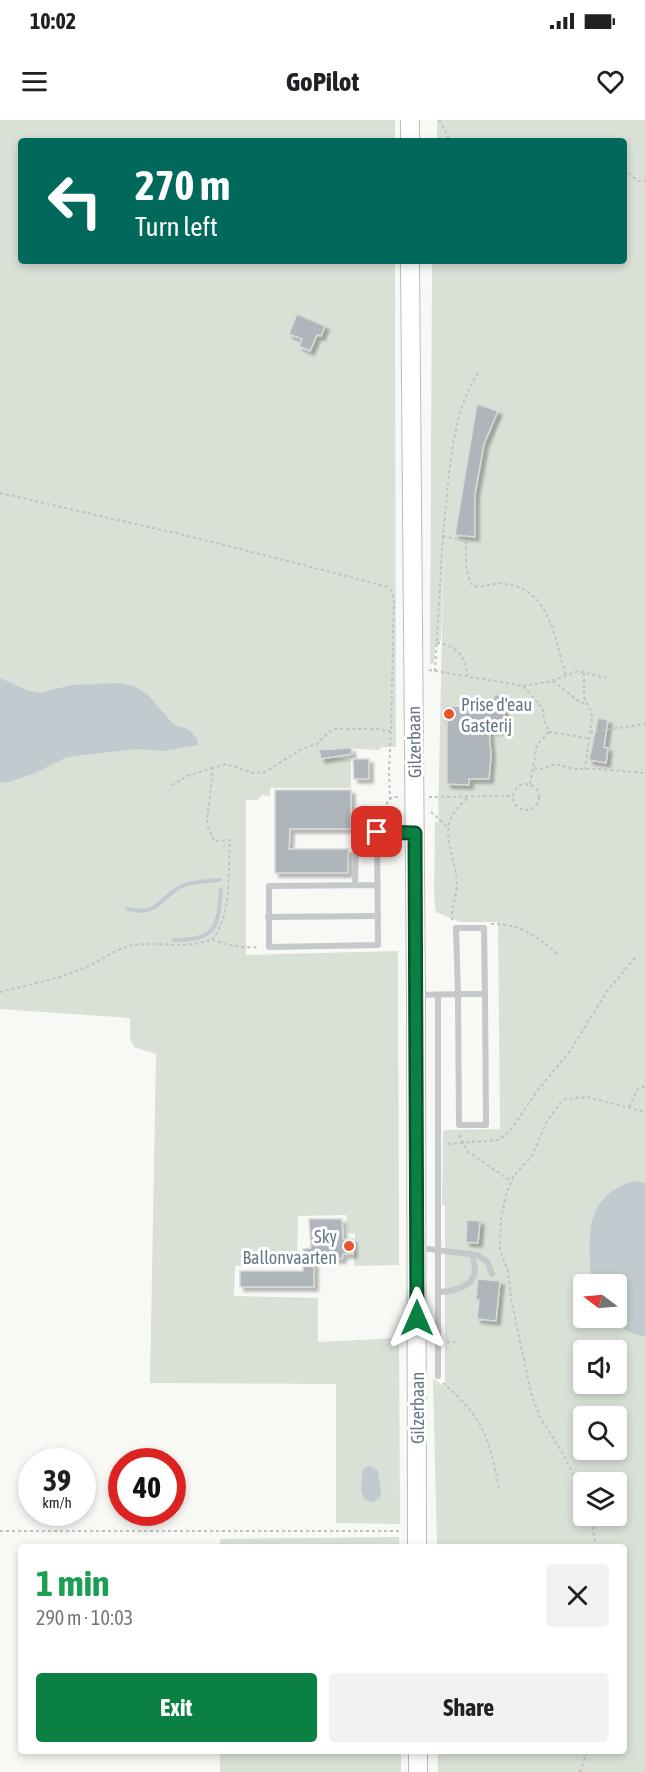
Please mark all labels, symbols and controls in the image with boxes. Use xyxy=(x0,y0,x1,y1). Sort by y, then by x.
text: 10:02 xyxy=(30,8,76,34)
icon: menu xyxy=(18,65,51,98)
icon: heart xyxy=(594,65,627,98)
text: GoPilot xyxy=(286,66,359,97)
text: 270 m xyxy=(135,161,230,209)
icon: left xyxy=(36,162,114,240)
text: Turn left xyxy=(135,211,218,242)
place label: Prise d'eau Gasterij xyxy=(461,694,532,736)
street label: Gilzerbaan xyxy=(403,706,425,778)
marker: Prise d'eau Gasterij xyxy=(442,707,456,721)
pin xyxy=(351,806,402,857)
icon: arrive xyxy=(360,815,393,848)
place label: Sky Ballonvaarten xyxy=(243,1226,337,1268)
marker: Sky Ballonvaarten xyxy=(342,1239,356,1253)
north arrow xyxy=(573,1274,627,1328)
map controls xyxy=(573,1274,627,1526)
position arrow xyxy=(385,1286,449,1350)
button: sound xyxy=(573,1340,627,1394)
street label: Gilzerbaan xyxy=(407,1372,428,1444)
button: search xyxy=(573,1406,627,1460)
speed limit sign: 40 xyxy=(108,1448,186,1526)
text: 39 xyxy=(43,1463,71,1497)
button: layers xyxy=(573,1472,627,1526)
text: km/h xyxy=(42,1494,72,1511)
text: 1 min xyxy=(36,1562,110,1604)
button: close xyxy=(546,1564,609,1627)
text: 290 m · 10:03 xyxy=(36,1606,133,1629)
button: Exit xyxy=(36,1673,317,1742)
button: Share xyxy=(329,1673,609,1742)

